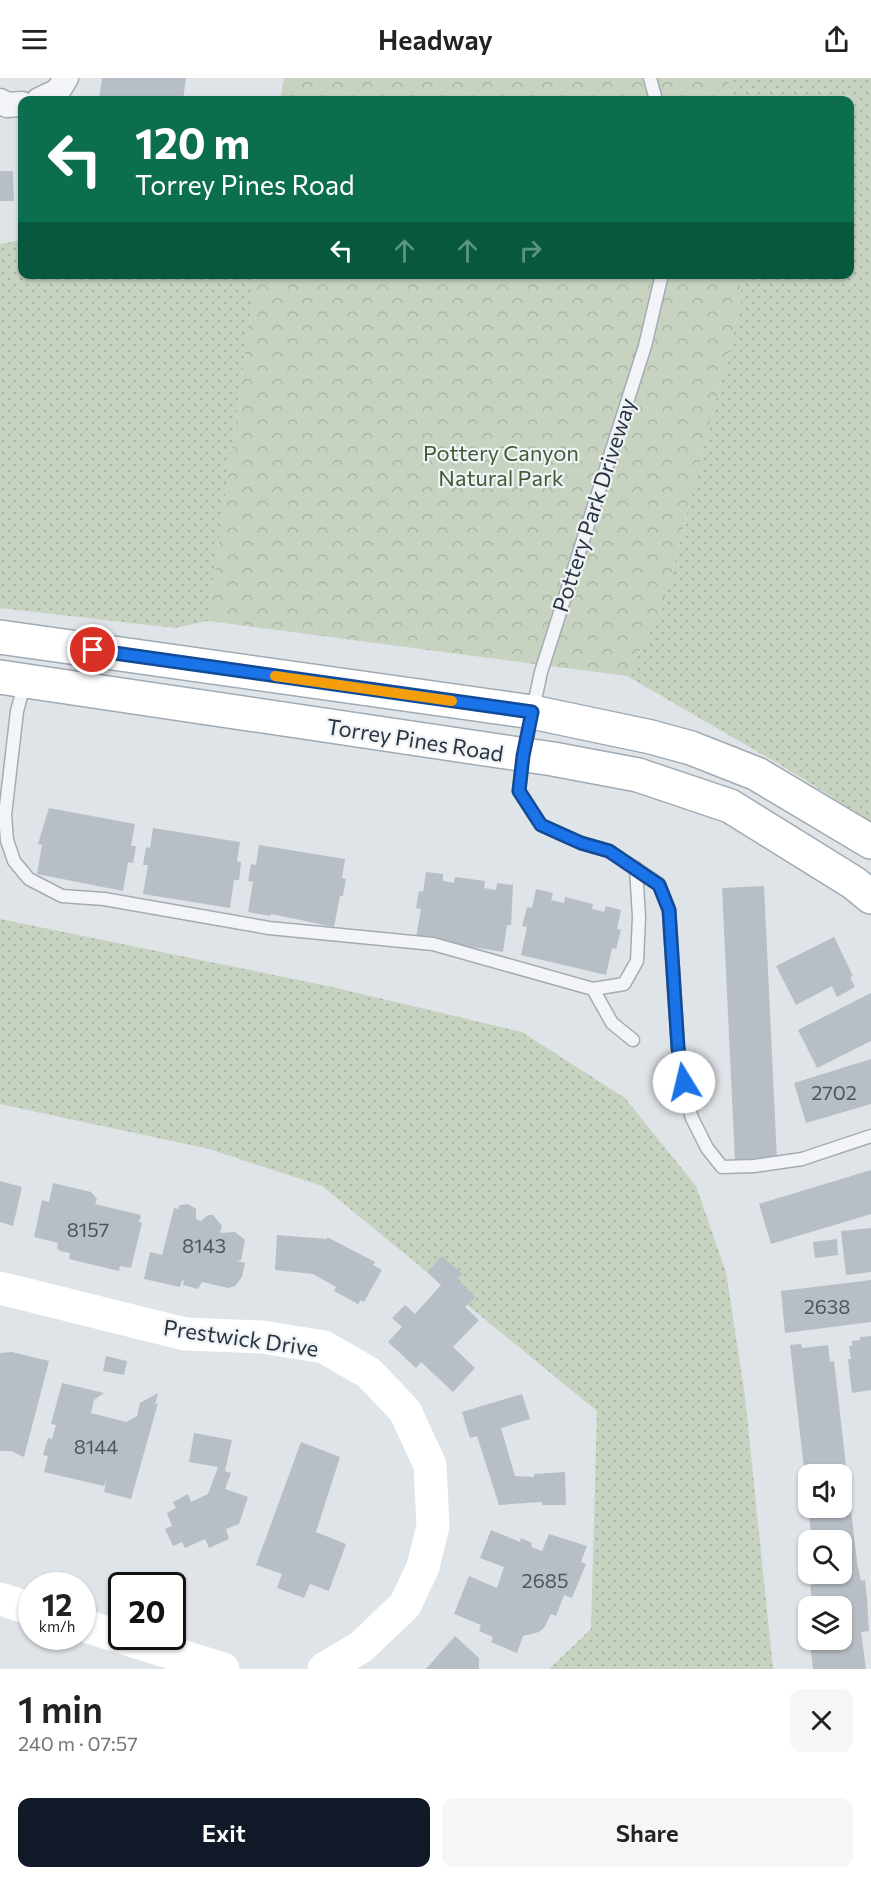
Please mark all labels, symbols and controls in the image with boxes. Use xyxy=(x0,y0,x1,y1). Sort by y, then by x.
icon: menu xyxy=(18,23,51,56)
text: Headway xyxy=(378,23,493,56)
icon: share xyxy=(820,23,853,56)
text: 120 m xyxy=(135,116,250,168)
icon: left xyxy=(36,120,114,198)
text: Torrey Pines Road xyxy=(135,168,355,201)
icon: left xyxy=(325,234,358,267)
icon: ahead xyxy=(388,234,421,267)
icon: ahead xyxy=(451,234,484,267)
icon: right xyxy=(514,234,547,267)
street label: Pottery Park Driveway xyxy=(546,394,641,615)
park label: Pottery Canyon Natural Park xyxy=(423,439,579,491)
pin xyxy=(67,624,118,675)
icon: arrive xyxy=(76,633,109,666)
street label: Torrey Pines Road xyxy=(325,712,506,767)
position arrow xyxy=(652,1050,716,1114)
house number: 2702 xyxy=(811,1080,857,1104)
house number: 8157 xyxy=(67,1217,109,1241)
house number: 8143 xyxy=(182,1233,226,1257)
house number: 2638 xyxy=(804,1294,850,1318)
street label: Prestwick Drive xyxy=(162,1313,320,1362)
house number: 8144 xyxy=(74,1434,118,1458)
map controls xyxy=(798,1464,852,1650)
button: sound xyxy=(798,1464,852,1518)
button: search xyxy=(798,1530,852,1584)
house number: 2685 xyxy=(522,1568,568,1592)
speed limit sign: 20 xyxy=(108,1572,186,1650)
text: 12 xyxy=(42,1585,72,1622)
button: layers xyxy=(798,1596,852,1650)
text: km/h xyxy=(39,1617,75,1635)
text: 1 min xyxy=(18,1686,103,1730)
button: close xyxy=(790,1689,853,1752)
text: 240 m · 07:57 xyxy=(18,1731,138,1755)
button: Exit xyxy=(18,1798,430,1867)
button: Share xyxy=(442,1798,853,1867)

